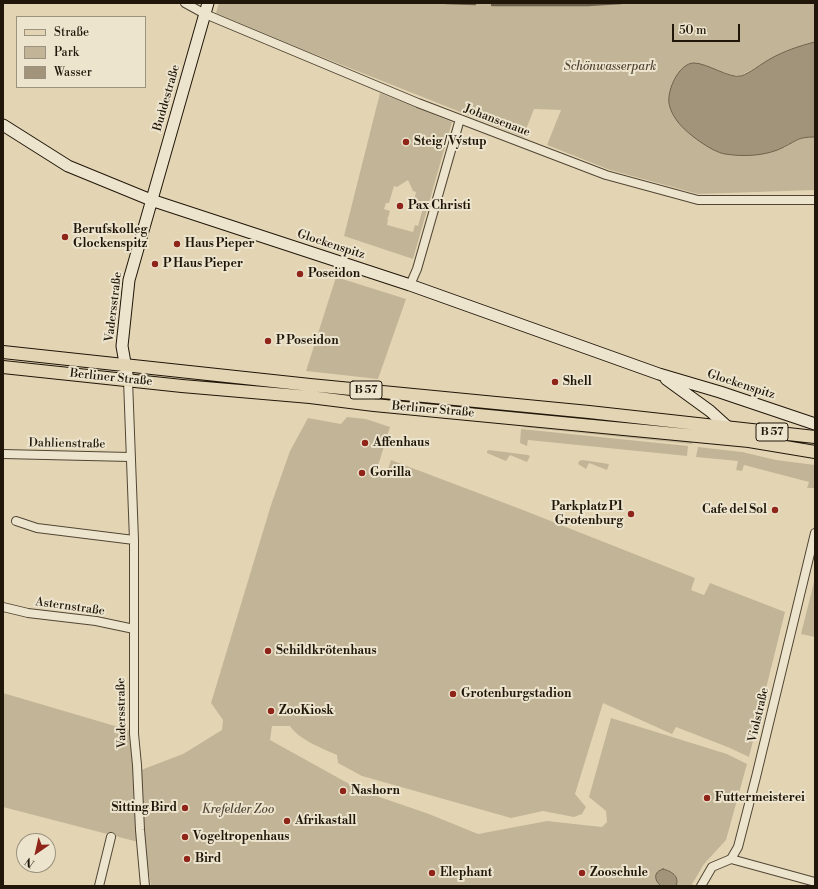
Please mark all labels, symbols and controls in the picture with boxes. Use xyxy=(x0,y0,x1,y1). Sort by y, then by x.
legend xyxy=(16,16,146,88)
scale bar xyxy=(674,16,742,42)
text: 50 m xyxy=(679,23,707,38)
text: Straße xyxy=(54,25,89,40)
text: Park xyxy=(54,45,79,60)
park label: Schönwasserpark xyxy=(564,60,656,74)
street label: Buddestraße xyxy=(151,63,183,133)
text: Wasser xyxy=(54,65,92,80)
street label: Johansenaue xyxy=(462,102,532,140)
place label: Steig / Výstup xyxy=(414,135,487,149)
marker: Steig / Výstup xyxy=(401,137,411,147)
place label: Pax Christi xyxy=(408,199,471,213)
marker: Pax Christi xyxy=(395,201,405,211)
place label: Berufskolleg Glockenspitz xyxy=(73,223,147,251)
street label: Glockenspitz xyxy=(295,227,367,263)
marker: Berufskolleg Glockenspitz xyxy=(60,232,70,242)
place label: Haus Pieper xyxy=(185,237,255,251)
marker: Haus Pieper xyxy=(172,239,182,249)
place label: P Haus Pieper xyxy=(163,257,243,271)
marker: P Haus Pieper xyxy=(150,259,160,269)
place label: Poseidon xyxy=(308,267,360,281)
marker: Poseidon xyxy=(295,269,305,279)
street label: Vadersstraße xyxy=(103,271,125,343)
place label: P Poseidon xyxy=(276,334,338,348)
marker: P Poseidon xyxy=(263,336,273,346)
street label: Berliner Straße xyxy=(69,367,153,389)
street label: Glockenspitz xyxy=(705,367,777,403)
place label: Shell xyxy=(563,375,592,389)
marker: Shell xyxy=(550,377,560,387)
road number: B 57 xyxy=(350,381,382,399)
street label: Berliner Straße xyxy=(391,399,475,421)
road number: B 57 xyxy=(756,423,788,441)
street label: Dahlienstraße xyxy=(28,436,106,452)
place label: Affenhaus xyxy=(373,436,430,450)
marker: Affenhaus xyxy=(360,438,370,448)
place label: Gorilla xyxy=(370,466,411,480)
marker: Gorilla xyxy=(357,468,367,478)
place label: Parkplatz P1 Grotenburg xyxy=(551,500,623,528)
place label: Cafe del Sol xyxy=(702,503,767,517)
marker: Cafe del Sol xyxy=(770,505,780,515)
marker: Parkplatz P1 Grotenburg xyxy=(626,509,636,519)
street label: Asternstraße xyxy=(34,595,106,619)
place label: Schildkrötenhaus xyxy=(276,644,377,658)
marker: Schildkrötenhaus xyxy=(263,646,273,656)
street label: Vadersstraße xyxy=(114,678,130,748)
street label: Violstraße xyxy=(746,686,772,744)
place label: Grotenburgstadion xyxy=(461,687,571,701)
marker: Grotenburgstadion xyxy=(448,689,458,699)
place label: ZooKiosk xyxy=(279,704,334,718)
marker: ZooKiosk xyxy=(266,706,276,716)
place label: Nashorn xyxy=(351,784,400,798)
marker: Nashorn xyxy=(338,786,348,796)
place label: Futtermeisterei xyxy=(715,791,805,805)
marker: Futtermeisterei xyxy=(702,793,712,803)
place label: Sitting Bird xyxy=(112,801,177,815)
marker: Sitting Bird xyxy=(180,803,190,813)
park label: Krefelder Zoo xyxy=(202,803,274,817)
place label: Afrikastall xyxy=(295,814,356,828)
marker: Afrikastall xyxy=(282,816,292,826)
place label: Vogeltropenhaus xyxy=(193,830,289,844)
marker: Vogeltropenhaus xyxy=(180,832,190,842)
north arrow xyxy=(16,833,56,873)
place label: Bird xyxy=(195,852,221,866)
text: N xyxy=(22,854,37,870)
marker: Bird xyxy=(182,854,192,864)
place label: Elephant xyxy=(440,866,492,880)
place label: Zooschule xyxy=(590,866,648,880)
marker: Elephant xyxy=(427,868,437,878)
marker: Zooschule xyxy=(577,868,587,878)

